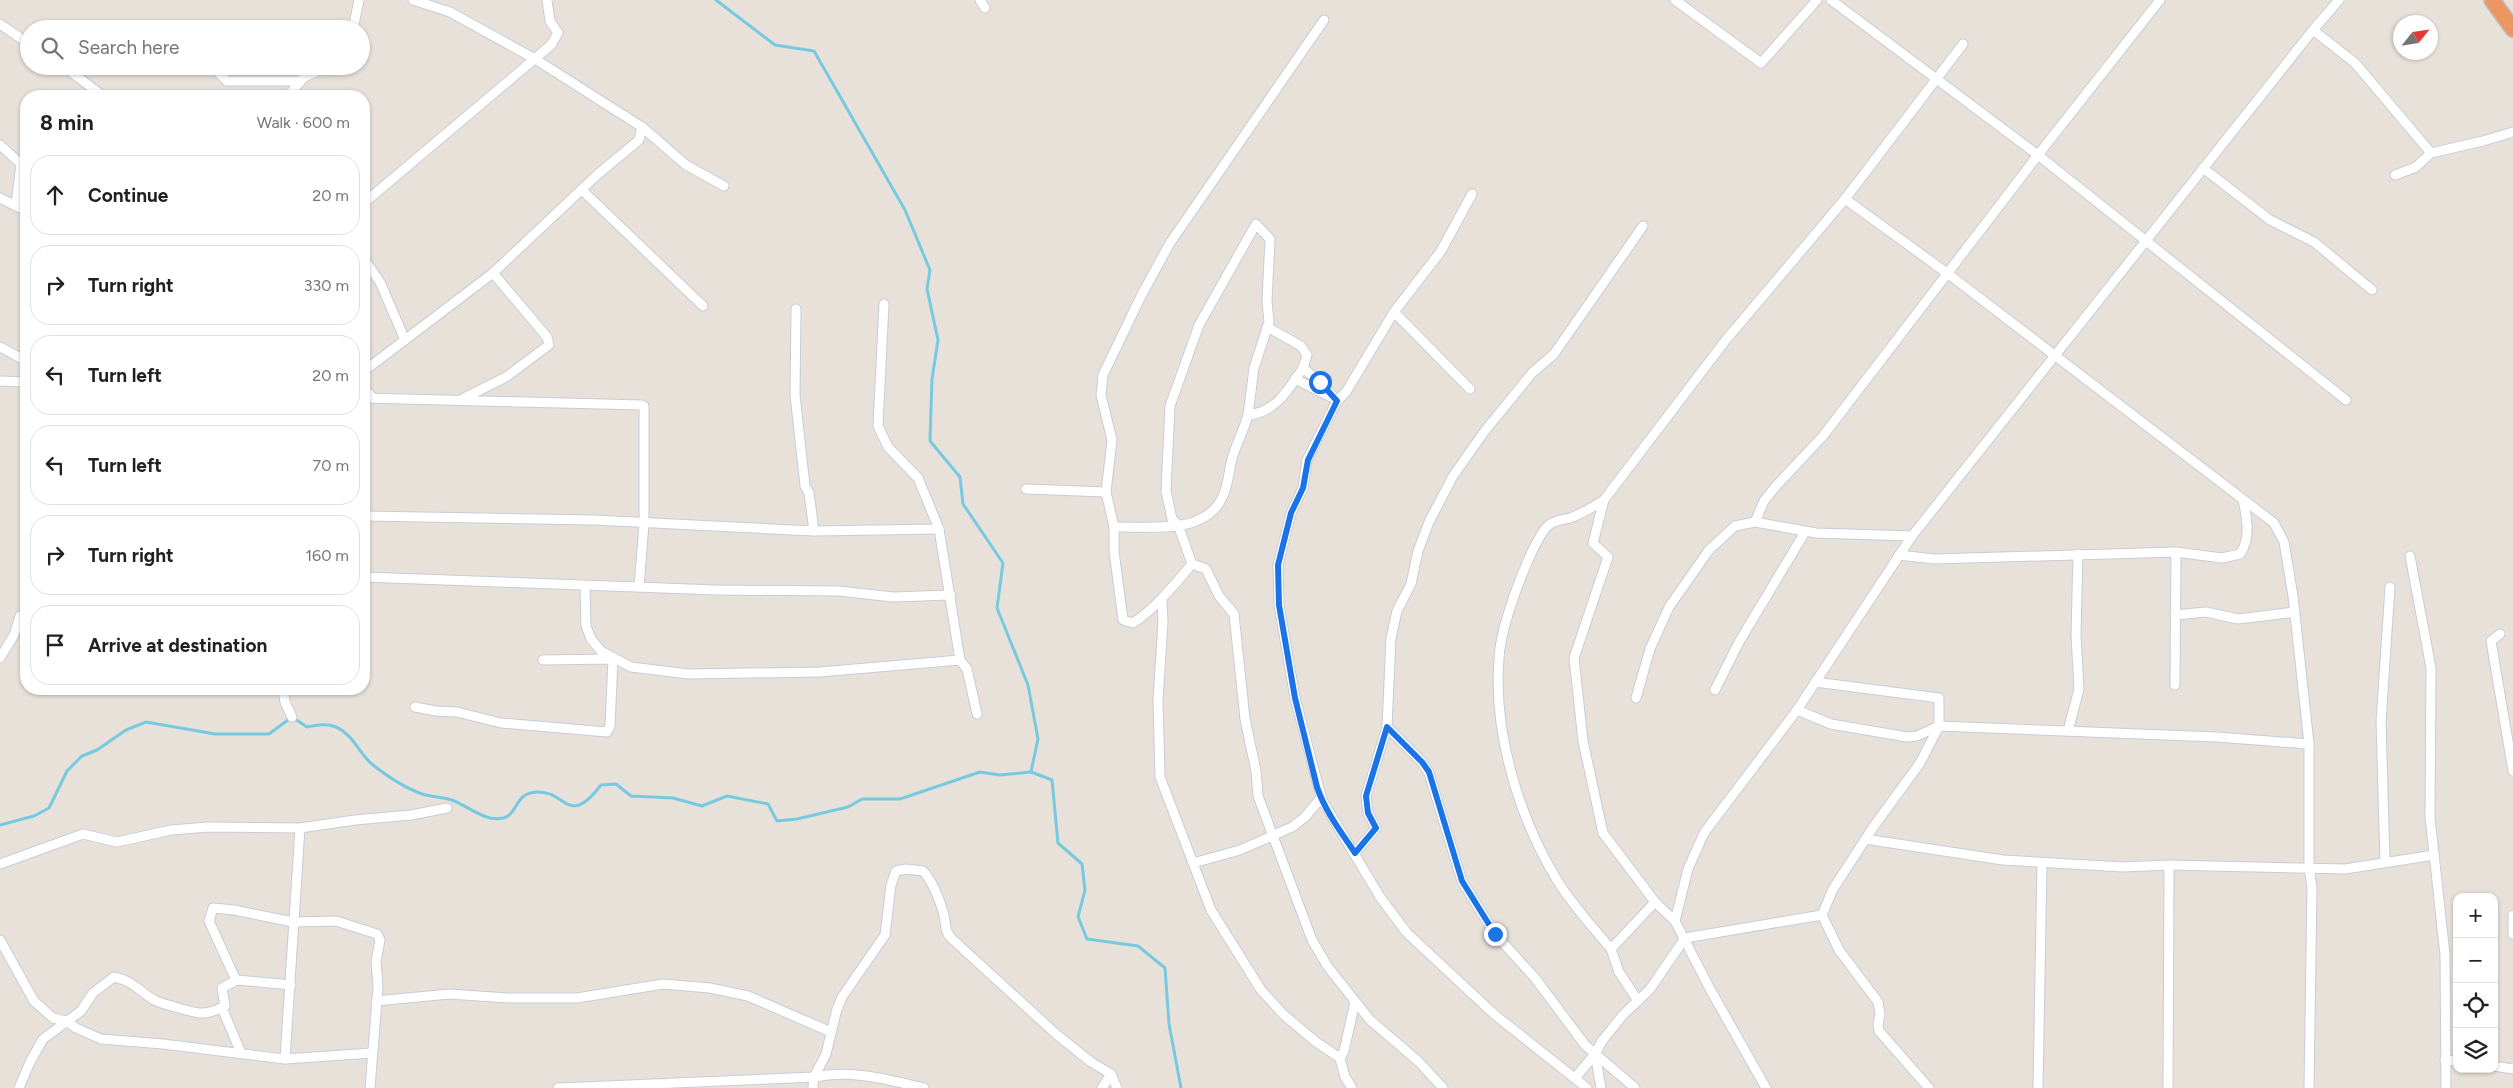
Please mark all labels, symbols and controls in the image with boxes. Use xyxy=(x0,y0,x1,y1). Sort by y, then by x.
north arrow xyxy=(2393,15,2438,60)
search box xyxy=(20,20,370,75)
icon: search xyxy=(38,34,66,62)
text: Search here xyxy=(78,36,180,59)
text: 8 min xyxy=(40,110,94,135)
text: Walk · 600 m xyxy=(257,113,350,132)
icon: ahead xyxy=(41,181,69,209)
text: Continue xyxy=(88,184,168,207)
text: 20 m xyxy=(312,186,349,205)
icon: right xyxy=(41,271,69,299)
text: Turn right xyxy=(88,274,174,297)
text: 330 m xyxy=(304,276,349,295)
icon: left xyxy=(41,361,69,389)
text: Turn left xyxy=(88,364,162,387)
text: 20 m xyxy=(312,366,349,385)
route start xyxy=(1309,371,1332,394)
icon: left xyxy=(41,451,69,479)
text: Turn left xyxy=(88,454,162,477)
text: 70 m xyxy=(313,456,349,475)
icon: right xyxy=(41,541,69,569)
text: Turn right xyxy=(88,544,174,567)
text: 160 m xyxy=(306,546,349,565)
icon: arrive xyxy=(41,631,69,659)
text: Arrive at destination xyxy=(88,634,267,657)
map controls xyxy=(2453,893,2498,1073)
button: + xyxy=(2453,893,2498,938)
route end xyxy=(1484,923,1507,946)
button: − xyxy=(2453,938,2498,983)
button: locate xyxy=(2453,983,2498,1028)
button: layers xyxy=(2453,1028,2498,1073)

